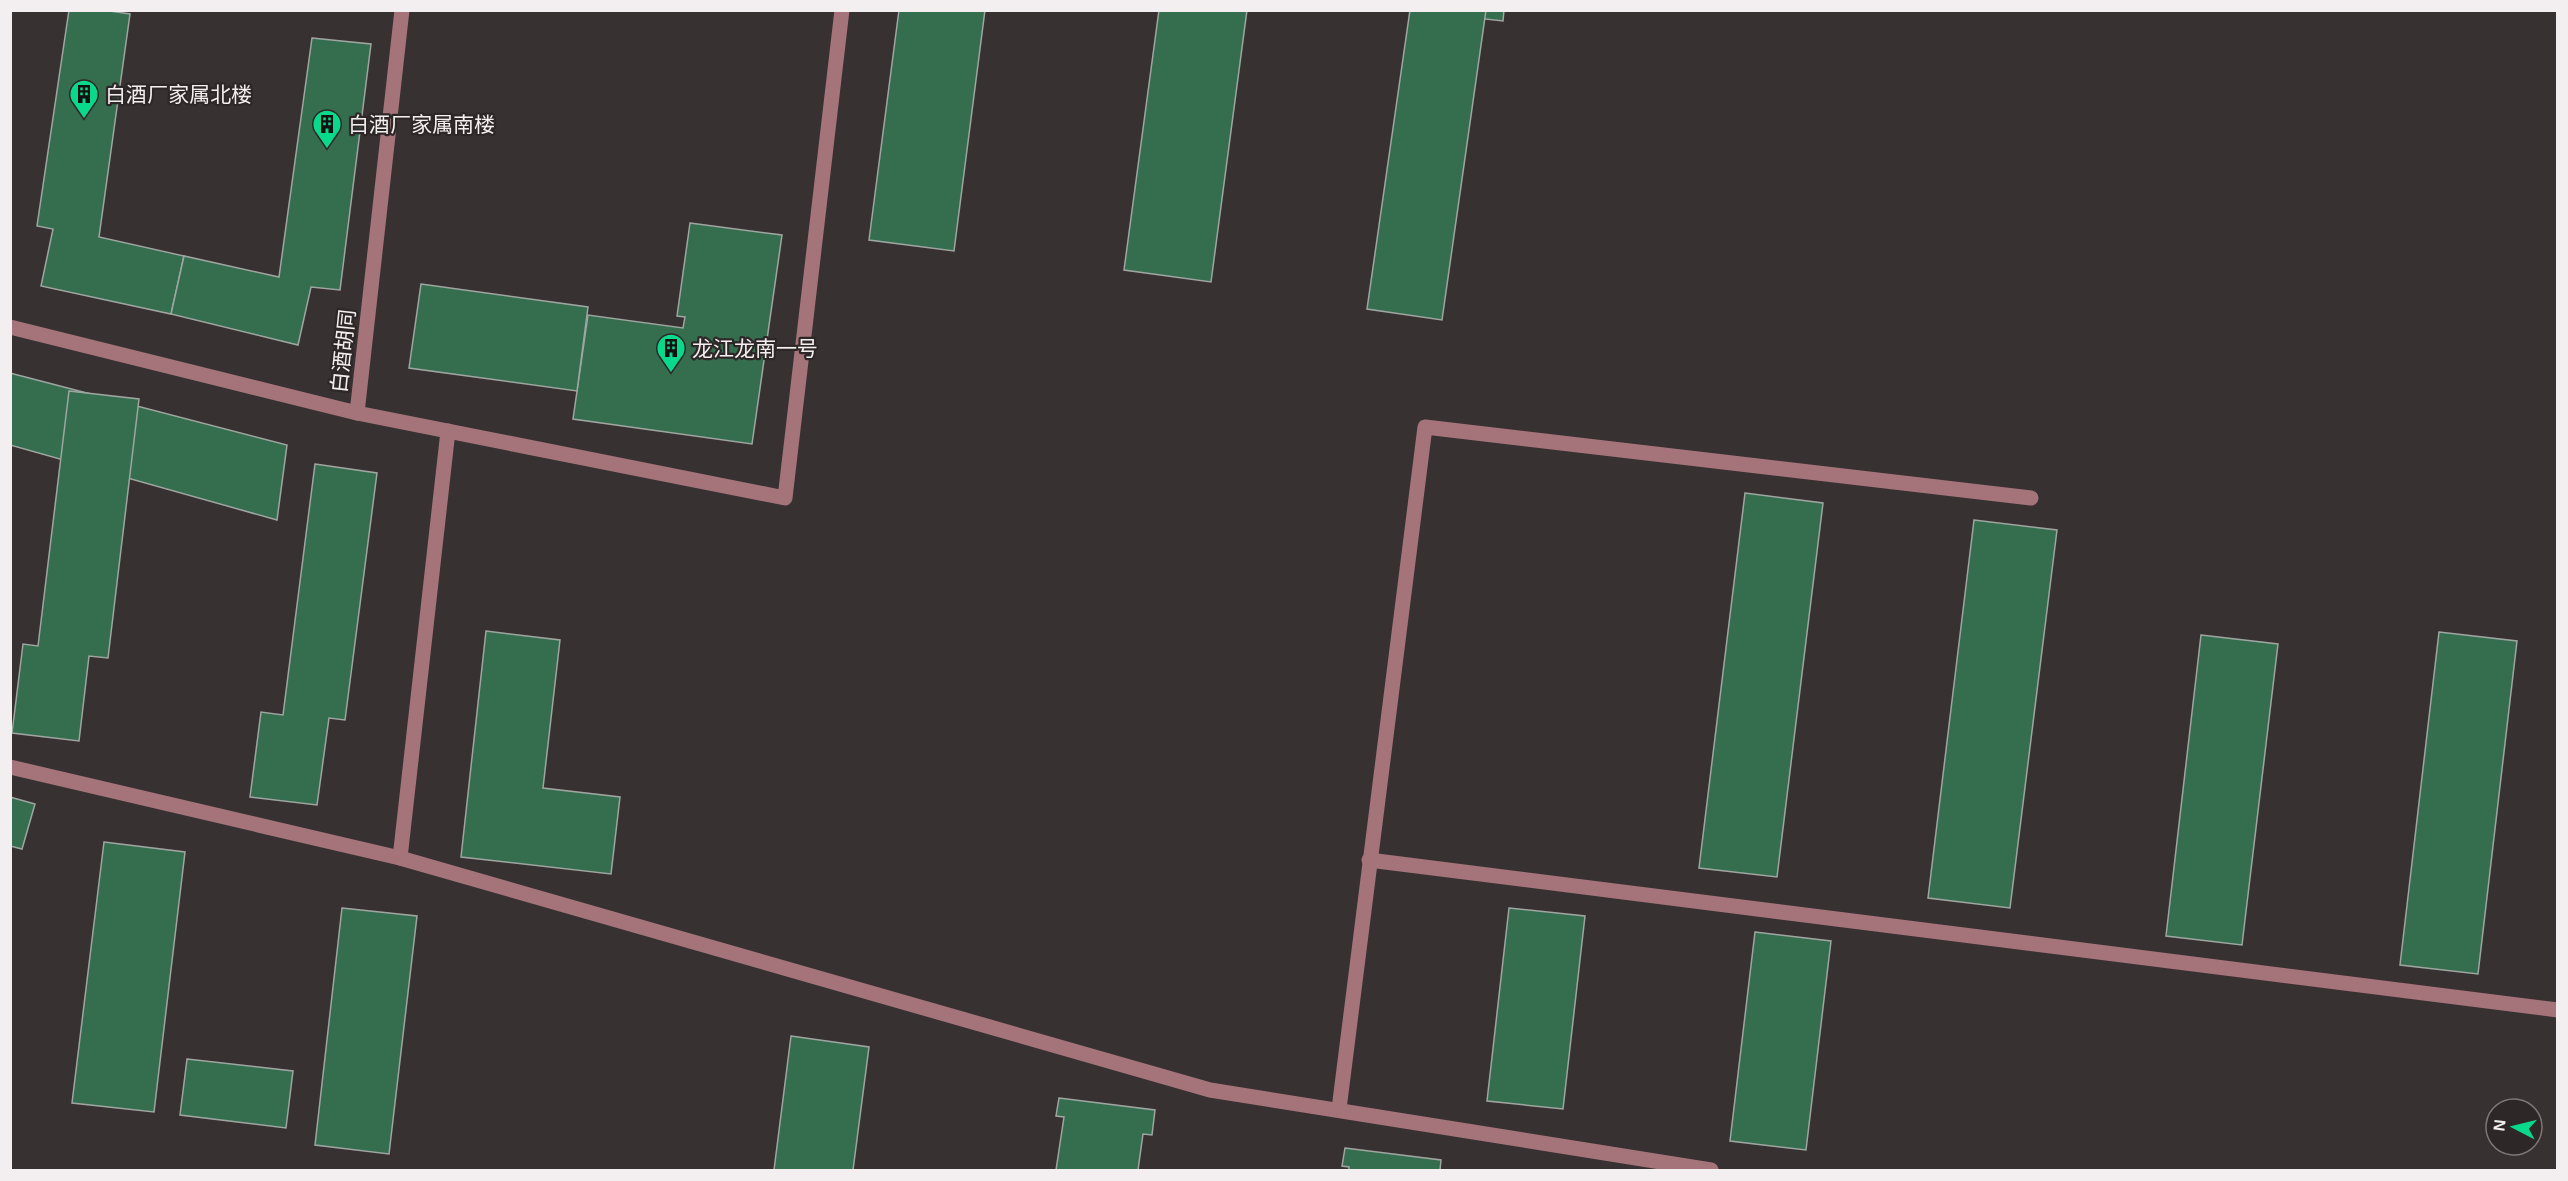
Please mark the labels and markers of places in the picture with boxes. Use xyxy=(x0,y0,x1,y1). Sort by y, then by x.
building icon: 白酒厂家属北楼 xyxy=(68,78,100,120)
place label: 白酒厂家属北楼 xyxy=(105,83,252,106)
building icon: 白酒厂家属南楼 xyxy=(311,108,343,150)
place label: 白酒厂家属南楼 xyxy=(348,113,495,136)
building icon: 龙江龙南一号 xyxy=(655,332,687,374)
place label: 龙江龙南一号 xyxy=(692,337,818,360)

